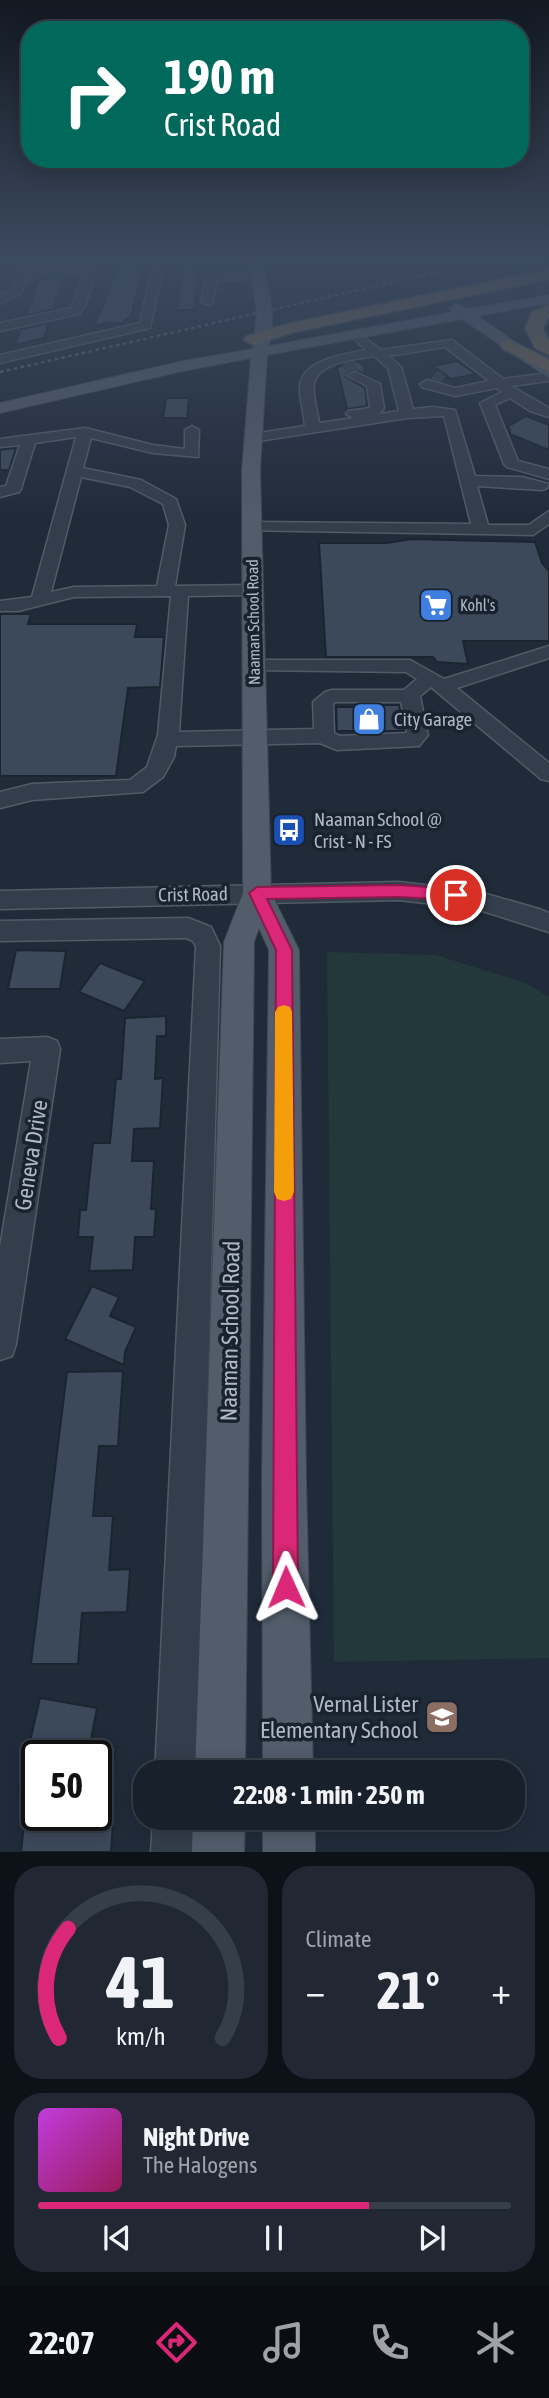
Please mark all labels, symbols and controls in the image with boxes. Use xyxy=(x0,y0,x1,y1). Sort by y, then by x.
text: 190 m xyxy=(164,48,275,104)
icon: right xyxy=(49,49,140,140)
text: Crist Road xyxy=(164,106,281,143)
street label: Naaman School Road xyxy=(243,559,263,685)
supermarket icon: Kohl's xyxy=(417,586,455,624)
place label: Kohl's xyxy=(460,596,496,614)
shop icon: City Garage xyxy=(350,700,388,738)
place label: City Garage xyxy=(394,708,472,730)
place label: Naaman School @ Crist - N - FS xyxy=(314,808,442,852)
bus stop icon: Naaman School @ Crist - N - FS xyxy=(270,811,308,849)
pin xyxy=(426,865,486,925)
icon: arrive xyxy=(437,876,475,914)
street label: Crist Road xyxy=(158,882,228,906)
street label: Geneva Drive xyxy=(9,1098,53,1212)
street label: Naaman School Road xyxy=(215,1240,245,1422)
position arrow xyxy=(249,1550,323,1624)
place label: Vernal Lister Elementary School xyxy=(260,1691,419,1743)
school or university icon: Vernal Lister Elementary School xyxy=(423,1698,461,1736)
speed limit sign: 50 xyxy=(21,1740,112,1831)
text: 22:08 · 1 min · 250 m xyxy=(233,1780,425,1810)
text: Climate xyxy=(306,1926,371,1952)
text: 41 xyxy=(106,1941,175,2024)
text: 21° xyxy=(377,1960,440,2020)
text: − xyxy=(306,1969,325,2012)
text: + xyxy=(491,1969,511,2012)
text: km/h xyxy=(116,2022,166,2050)
text: Night Drive xyxy=(143,2122,250,2152)
text: The Halogens xyxy=(143,2152,257,2178)
icon: previous xyxy=(98,2219,136,2257)
icon: pause xyxy=(255,2219,293,2257)
icon: next xyxy=(413,2219,451,2257)
icon: directions xyxy=(152,2318,201,2367)
icon: music xyxy=(259,2318,308,2367)
icon: phone xyxy=(365,2318,414,2367)
icon: climate xyxy=(471,2318,520,2367)
text: 22:07 xyxy=(29,2324,95,2361)

